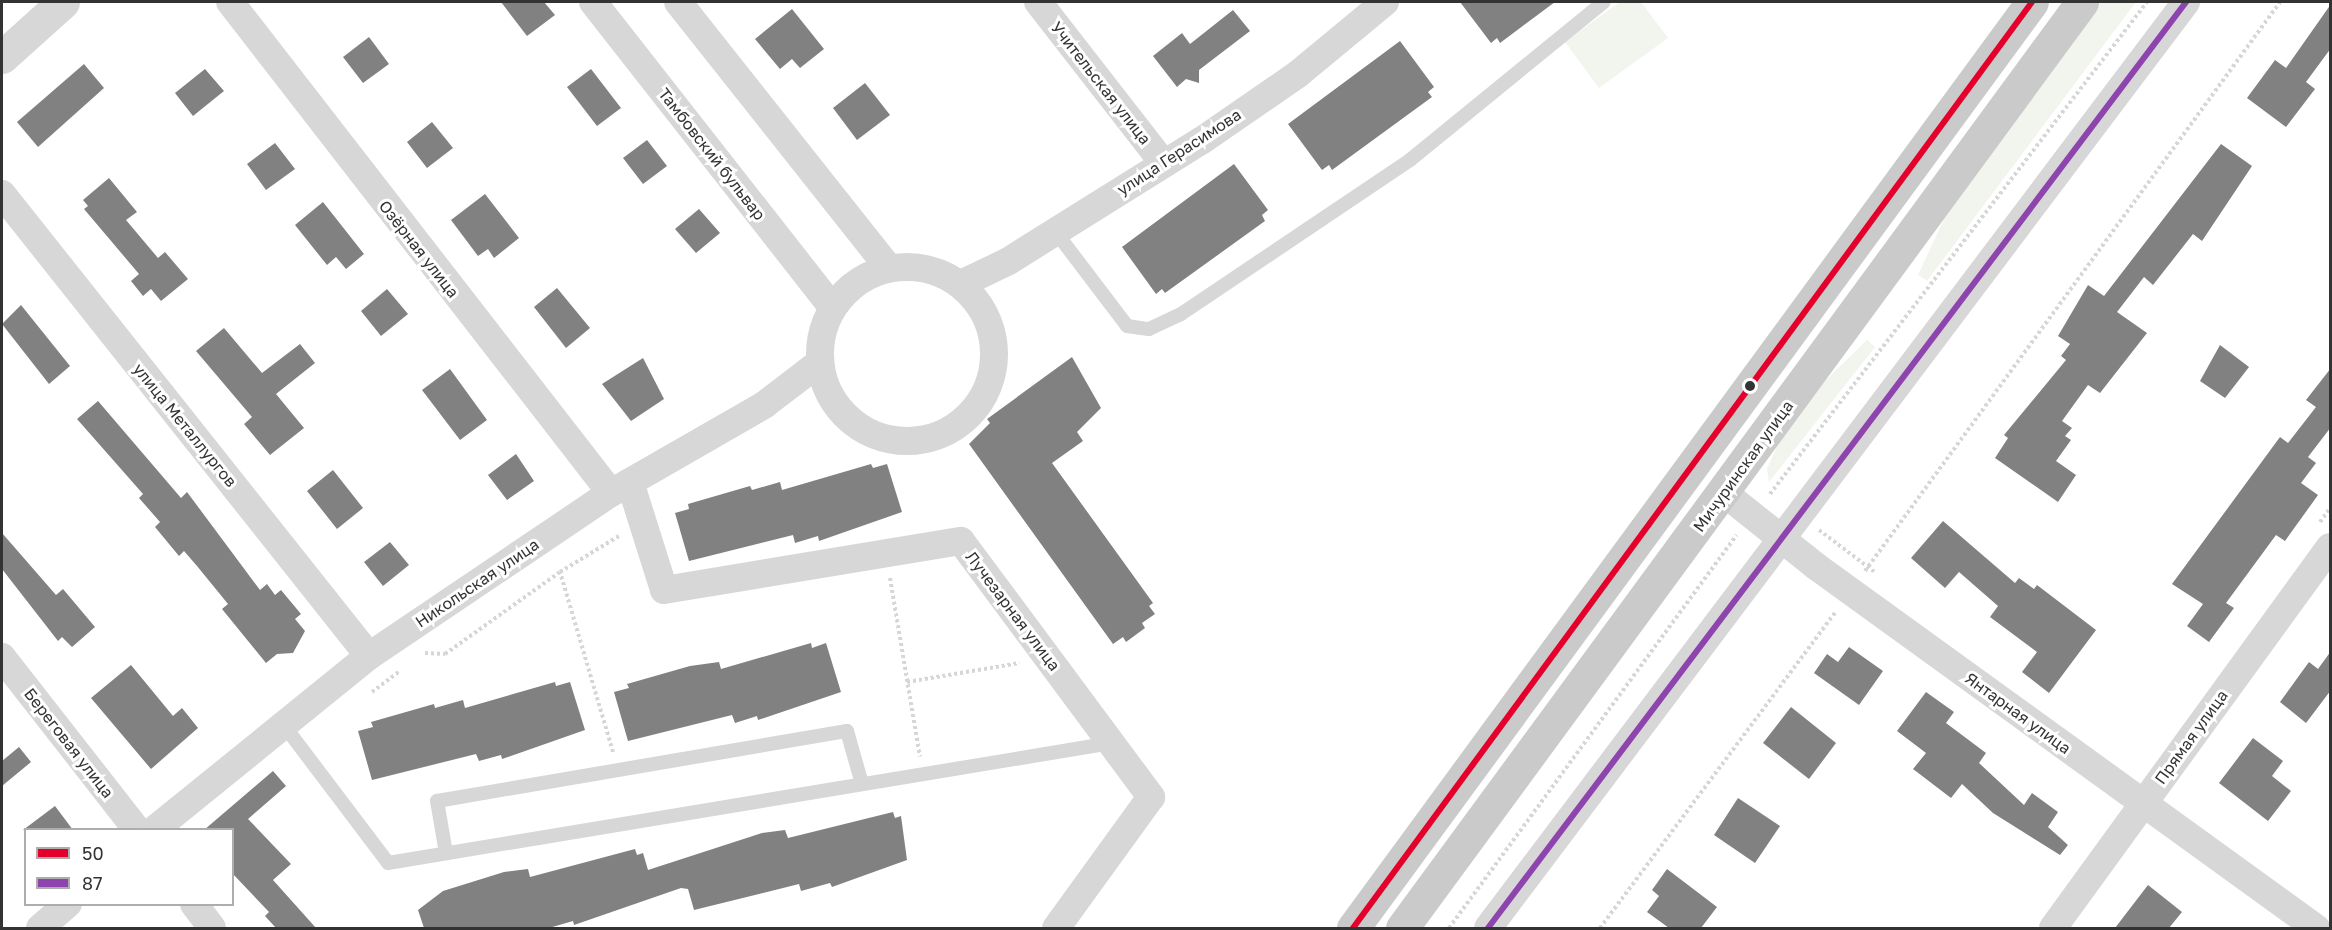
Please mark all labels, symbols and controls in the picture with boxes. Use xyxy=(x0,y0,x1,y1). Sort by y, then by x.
street label: Учительская улица xyxy=(1047,18,1155,148)
street label: Тамбовский бульвар xyxy=(655,84,769,224)
street label: улица Герасимова xyxy=(1113,105,1245,199)
street label: Озёрная улица xyxy=(375,197,463,301)
street label: улица Металлургов xyxy=(129,359,241,491)
unlabelled marker xyxy=(1744,380,1756,392)
street label: Мичуринская улица xyxy=(1689,397,1797,535)
street label: Никольская улица xyxy=(412,535,542,631)
street label: Лучезарная улица xyxy=(962,547,1064,675)
street label: Янтарная улица xyxy=(1961,668,2075,758)
street label: Береговая улица xyxy=(20,684,118,802)
street label: Прямая улица xyxy=(2150,686,2232,788)
legend xyxy=(24,828,234,906)
text: 50 xyxy=(82,842,104,864)
text: 87 xyxy=(82,872,103,894)

